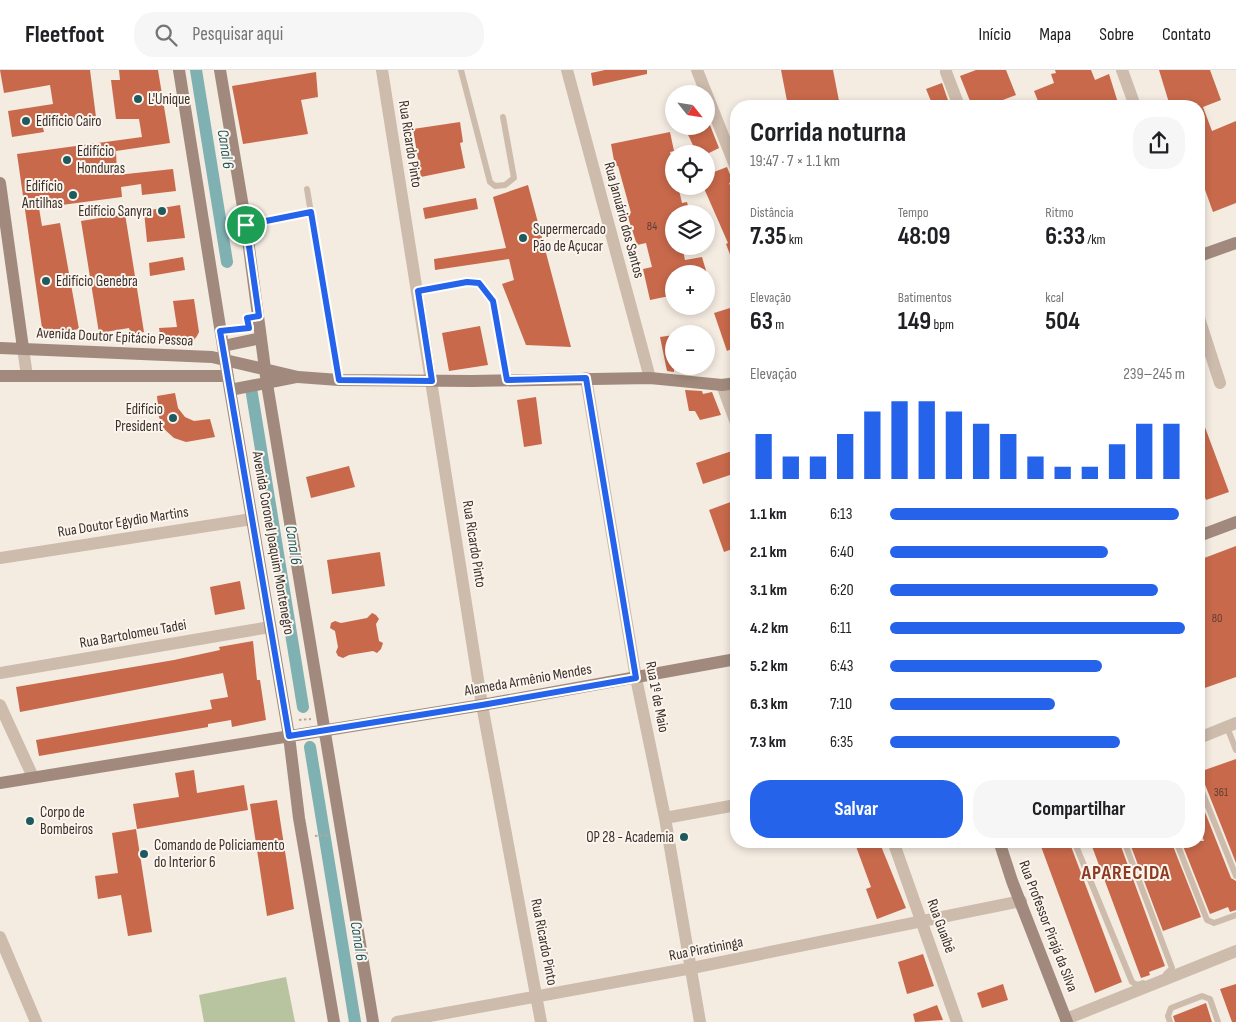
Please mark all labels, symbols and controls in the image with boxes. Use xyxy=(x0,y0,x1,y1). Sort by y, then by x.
search box xyxy=(134,12,484,57)
text: Fleetfoot xyxy=(25,20,104,49)
icon: search xyxy=(152,21,180,49)
text: Pesquisar aqui xyxy=(192,23,283,46)
text: Início xyxy=(979,24,1011,45)
text: Mapa xyxy=(1039,24,1071,45)
text: Sobre xyxy=(1099,24,1134,45)
text: Contato xyxy=(1162,24,1211,45)
north arrow xyxy=(665,85,715,135)
map controls xyxy=(665,85,715,375)
place label: L'Unique xyxy=(148,90,190,109)
marker: L'Unique xyxy=(132,93,144,105)
street label: Rua Ricardo Pinto xyxy=(394,99,426,189)
place label: Edifício Cairo xyxy=(36,112,102,131)
marker: Edifício Cairo xyxy=(20,115,32,127)
text: Corrida noturna xyxy=(750,116,906,149)
button: share xyxy=(1133,117,1185,169)
water label: Canal 6 xyxy=(213,128,237,170)
place label: Edifício Honduras xyxy=(77,142,125,178)
button: locate xyxy=(665,145,715,195)
text: 19:47 · 7 × 1.1 km xyxy=(750,152,840,171)
marker: Edifício Honduras xyxy=(61,154,73,166)
street label: Rua Januário dos Santos xyxy=(599,160,649,280)
place label: Edifício Antilhas xyxy=(21,177,63,213)
marker: Edifício Antilhas xyxy=(67,189,79,201)
place label: Edifício Sanyra xyxy=(78,202,152,221)
pin xyxy=(225,204,267,246)
text: Distância xyxy=(750,204,794,221)
text: Tempo xyxy=(898,204,929,221)
text: Ritmo xyxy=(1045,204,1073,221)
marker: Edifício Sanyra xyxy=(156,205,168,217)
button: layers xyxy=(665,205,715,255)
icon: arrive xyxy=(232,211,260,239)
house number: 84 xyxy=(647,219,657,234)
place label: Supermercado Pão de Açucar xyxy=(533,220,606,256)
text: 7.35 xyxy=(750,221,786,252)
text: 48:09 xyxy=(898,221,950,252)
text: 6:33 xyxy=(1045,221,1085,252)
text: km xyxy=(786,231,803,248)
text: /km xyxy=(1085,231,1106,248)
marker: Supermercado Pão de Açucar xyxy=(517,232,529,244)
button: + xyxy=(665,265,715,315)
place label: Edifício Genebra xyxy=(56,272,138,291)
marker: Edifício Genebra xyxy=(40,275,52,287)
text: Elevação xyxy=(750,289,791,306)
text: Batimentos xyxy=(898,289,952,306)
text: kcal xyxy=(1045,289,1064,306)
text: 63 xyxy=(750,306,773,337)
text: 149 xyxy=(898,306,931,337)
text: 504 xyxy=(1045,306,1080,337)
text: m xyxy=(773,316,784,333)
text: bpm xyxy=(931,316,954,333)
street label: Avenida Doutor Epitácio Pessoa xyxy=(35,323,194,351)
button: − xyxy=(665,325,715,375)
text: Elevação xyxy=(750,365,797,384)
text: 239–245 m xyxy=(1123,365,1185,384)
place label: Edifício President xyxy=(115,400,163,436)
marker: Edifício President xyxy=(167,412,179,424)
street label: Avenida Coronel Joaquim Montenegro xyxy=(247,449,299,636)
street label: Rua Ricardo Pinto xyxy=(458,499,490,589)
street label: Rua Doutor Egydio Martins xyxy=(56,502,190,542)
text: 1.1 km xyxy=(750,505,787,524)
text: 6:13 xyxy=(830,505,852,524)
water label: Canal 6 xyxy=(281,524,305,566)
text: 2.1 km xyxy=(750,543,787,562)
text: 6:40 xyxy=(830,543,854,562)
text: 3.1 km xyxy=(750,581,787,600)
text: 6:20 xyxy=(830,581,854,600)
house number: 80 xyxy=(1212,611,1222,626)
street label: Rua Bartolomeu Tadei xyxy=(78,615,188,653)
text: 4.2 km xyxy=(750,619,788,638)
text: 6:11 xyxy=(830,619,851,638)
text: 5.2 km xyxy=(750,657,788,676)
text: 6:43 xyxy=(830,657,854,676)
street label: Alameda Armênio Mendes xyxy=(462,659,593,701)
street label: Rua 1º de Maio xyxy=(641,660,673,734)
text: 6.3 km xyxy=(750,695,788,714)
text: 7:10 xyxy=(830,695,852,714)
text: 7.3 km xyxy=(750,733,786,752)
text: 6:35 xyxy=(830,733,853,752)
button: Salvar xyxy=(750,780,963,838)
button: Compartilhar xyxy=(973,780,1185,838)
house number: 361 xyxy=(1214,785,1229,800)
place label: Corpo de Bombeiros xyxy=(40,803,93,839)
marker: Corpo de Bombeiros xyxy=(24,815,36,827)
place label: OP 28 - Academia xyxy=(586,828,674,847)
marker: OP 28 - Academia xyxy=(678,831,690,843)
place label: Comando de Policiamento do Interior 6 xyxy=(154,836,285,872)
marker: Comando de Policiamento do Interior 6 xyxy=(138,848,150,860)
street label: Rua Professor Pirajá da Silva xyxy=(1014,858,1082,995)
district label: APARECIDA xyxy=(1081,861,1170,885)
street label: Rua Guaíbê xyxy=(923,896,959,956)
street label: Rua Ricardo Pinto xyxy=(526,897,562,987)
water label: Canal 6 xyxy=(346,920,370,962)
street label: Rua Piratininga xyxy=(667,932,745,965)

